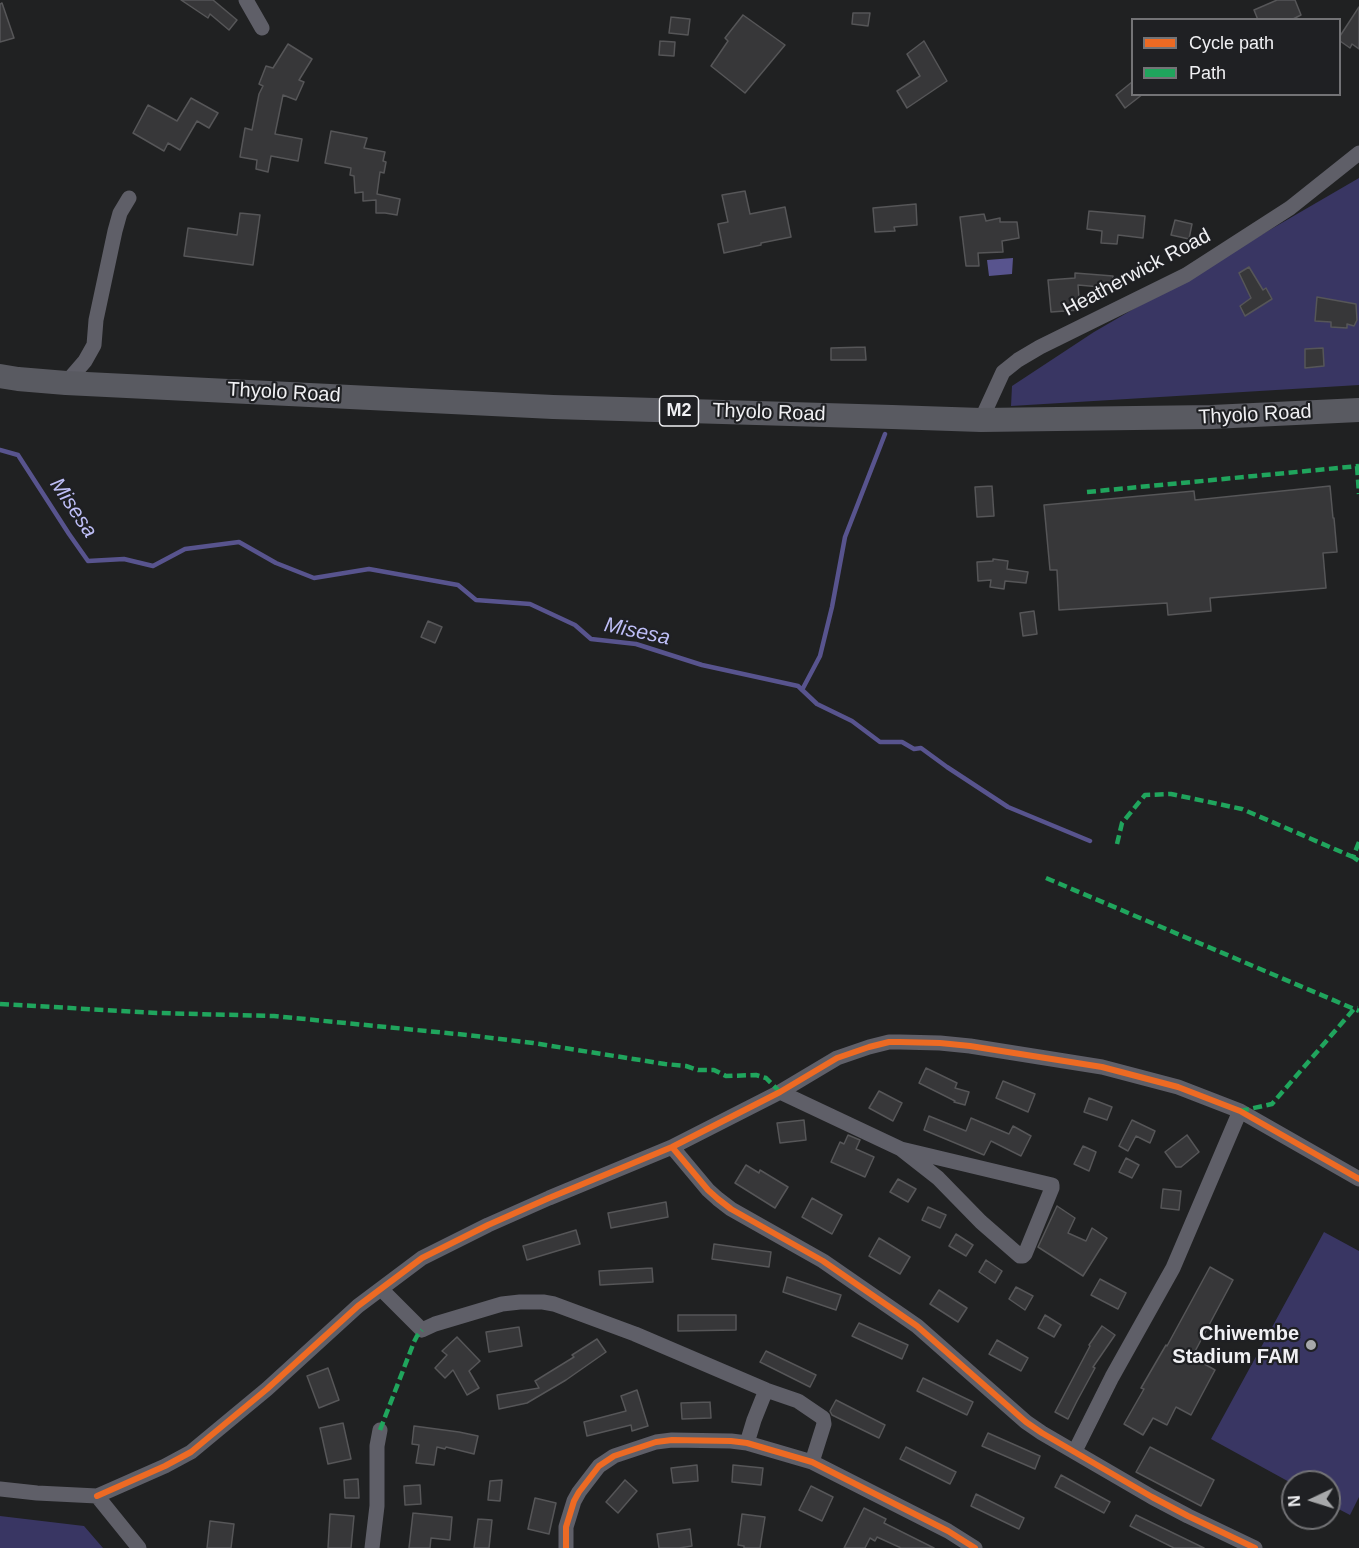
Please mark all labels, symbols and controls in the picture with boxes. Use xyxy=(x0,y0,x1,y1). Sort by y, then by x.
legend xyxy=(1131,18,1341,96)
text: Cycle path xyxy=(1189,33,1274,53)
text: Path xyxy=(1189,63,1226,83)
street label: Heatherwick Road xyxy=(1059,224,1215,322)
street label: Thyolo Road xyxy=(227,378,341,408)
road number: M2 xyxy=(660,396,698,426)
street label: Thyolo Road xyxy=(712,399,826,427)
street label: Thyolo Road xyxy=(1198,400,1312,430)
water label: Misesa xyxy=(44,473,102,543)
water label: Misesa xyxy=(602,613,672,651)
place label: Chiwembe Stadium FAM xyxy=(1172,1322,1299,1369)
marker: Chiwembe Stadium FAM xyxy=(1304,1338,1318,1352)
north arrow xyxy=(1281,1470,1341,1530)
text: N xyxy=(1286,1495,1303,1508)

